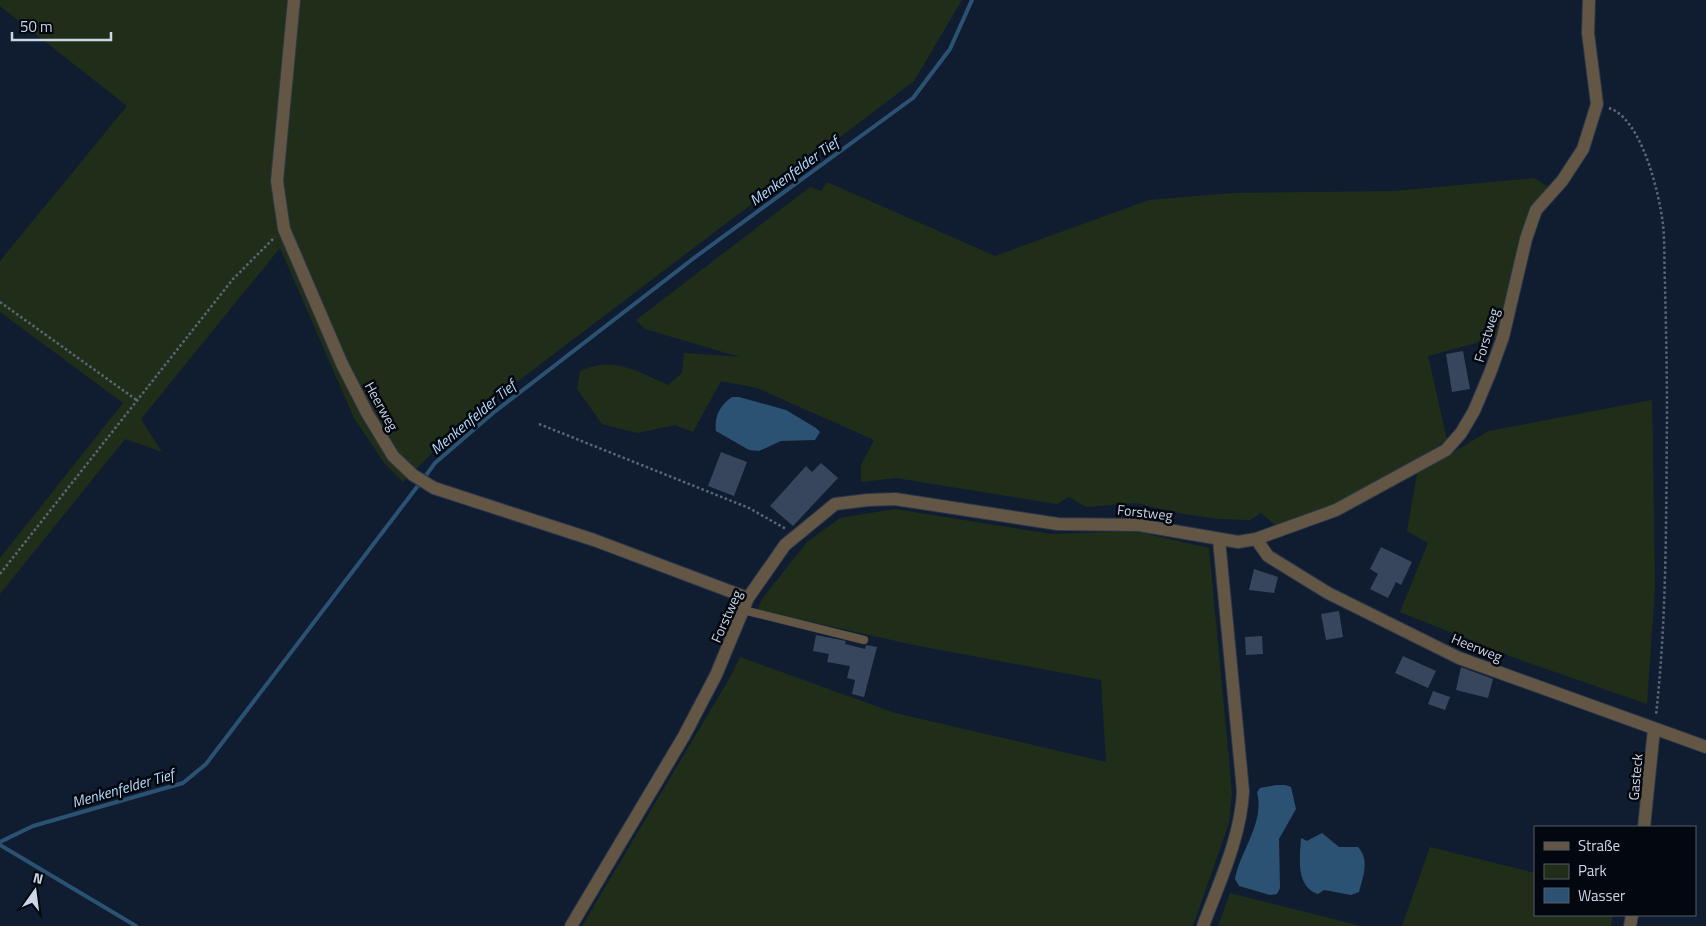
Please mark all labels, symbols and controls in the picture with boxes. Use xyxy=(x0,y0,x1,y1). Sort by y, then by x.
scale bar xyxy=(12,10,111,42)
text: 50 m xyxy=(20,15,53,38)
water label: Menkenfelder Tief xyxy=(744,129,845,211)
street label: Forstweg xyxy=(1468,305,1504,365)
water label: Menkenfelder Tief xyxy=(425,373,523,460)
street label: Heerweg xyxy=(360,378,404,434)
street label: Forstweg xyxy=(1116,499,1174,525)
street label: Forstweg xyxy=(705,586,747,646)
street label: Heerweg xyxy=(1448,627,1506,667)
street label: Gasteck xyxy=(1622,752,1648,801)
water label: Menkenfelder Tief xyxy=(69,762,179,814)
legend xyxy=(1534,826,1696,916)
text: Straße xyxy=(1578,834,1620,857)
text: Park xyxy=(1578,859,1607,882)
north arrow xyxy=(10,866,60,916)
text: N xyxy=(31,867,46,889)
text: Wasser xyxy=(1578,884,1625,907)

